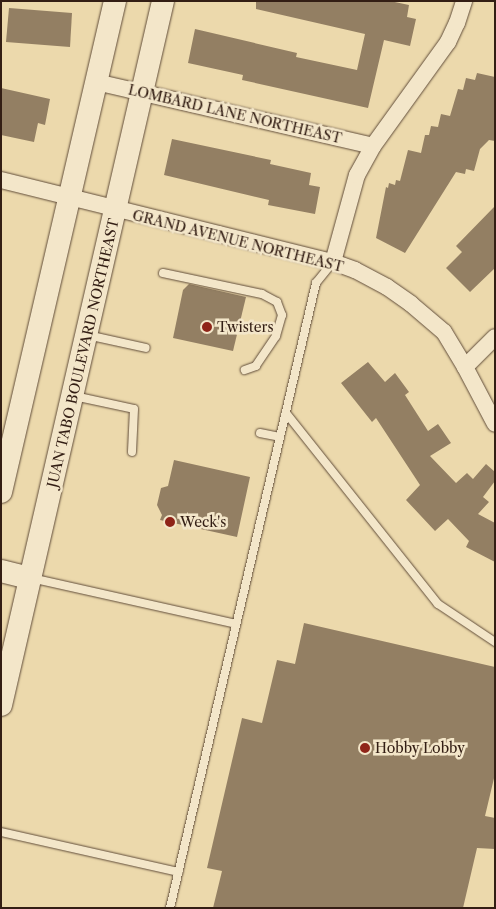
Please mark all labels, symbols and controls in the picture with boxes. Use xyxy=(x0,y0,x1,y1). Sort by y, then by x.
street label: LOMBARD LANE NORTHEAST xyxy=(127,81,343,147)
street label: GRAND AVENUE NORTHEAST xyxy=(130,207,346,275)
street label: JUAN TABO BOULEVARD NORTHEAST xyxy=(44,217,122,489)
place label: Twisters xyxy=(217,319,274,335)
marker: Twisters xyxy=(201,321,213,333)
place label: Weck's xyxy=(180,514,226,530)
marker: Weck's xyxy=(164,516,176,528)
place label: Hobby Lobby xyxy=(375,740,465,756)
marker: Hobby Lobby xyxy=(359,742,371,754)

